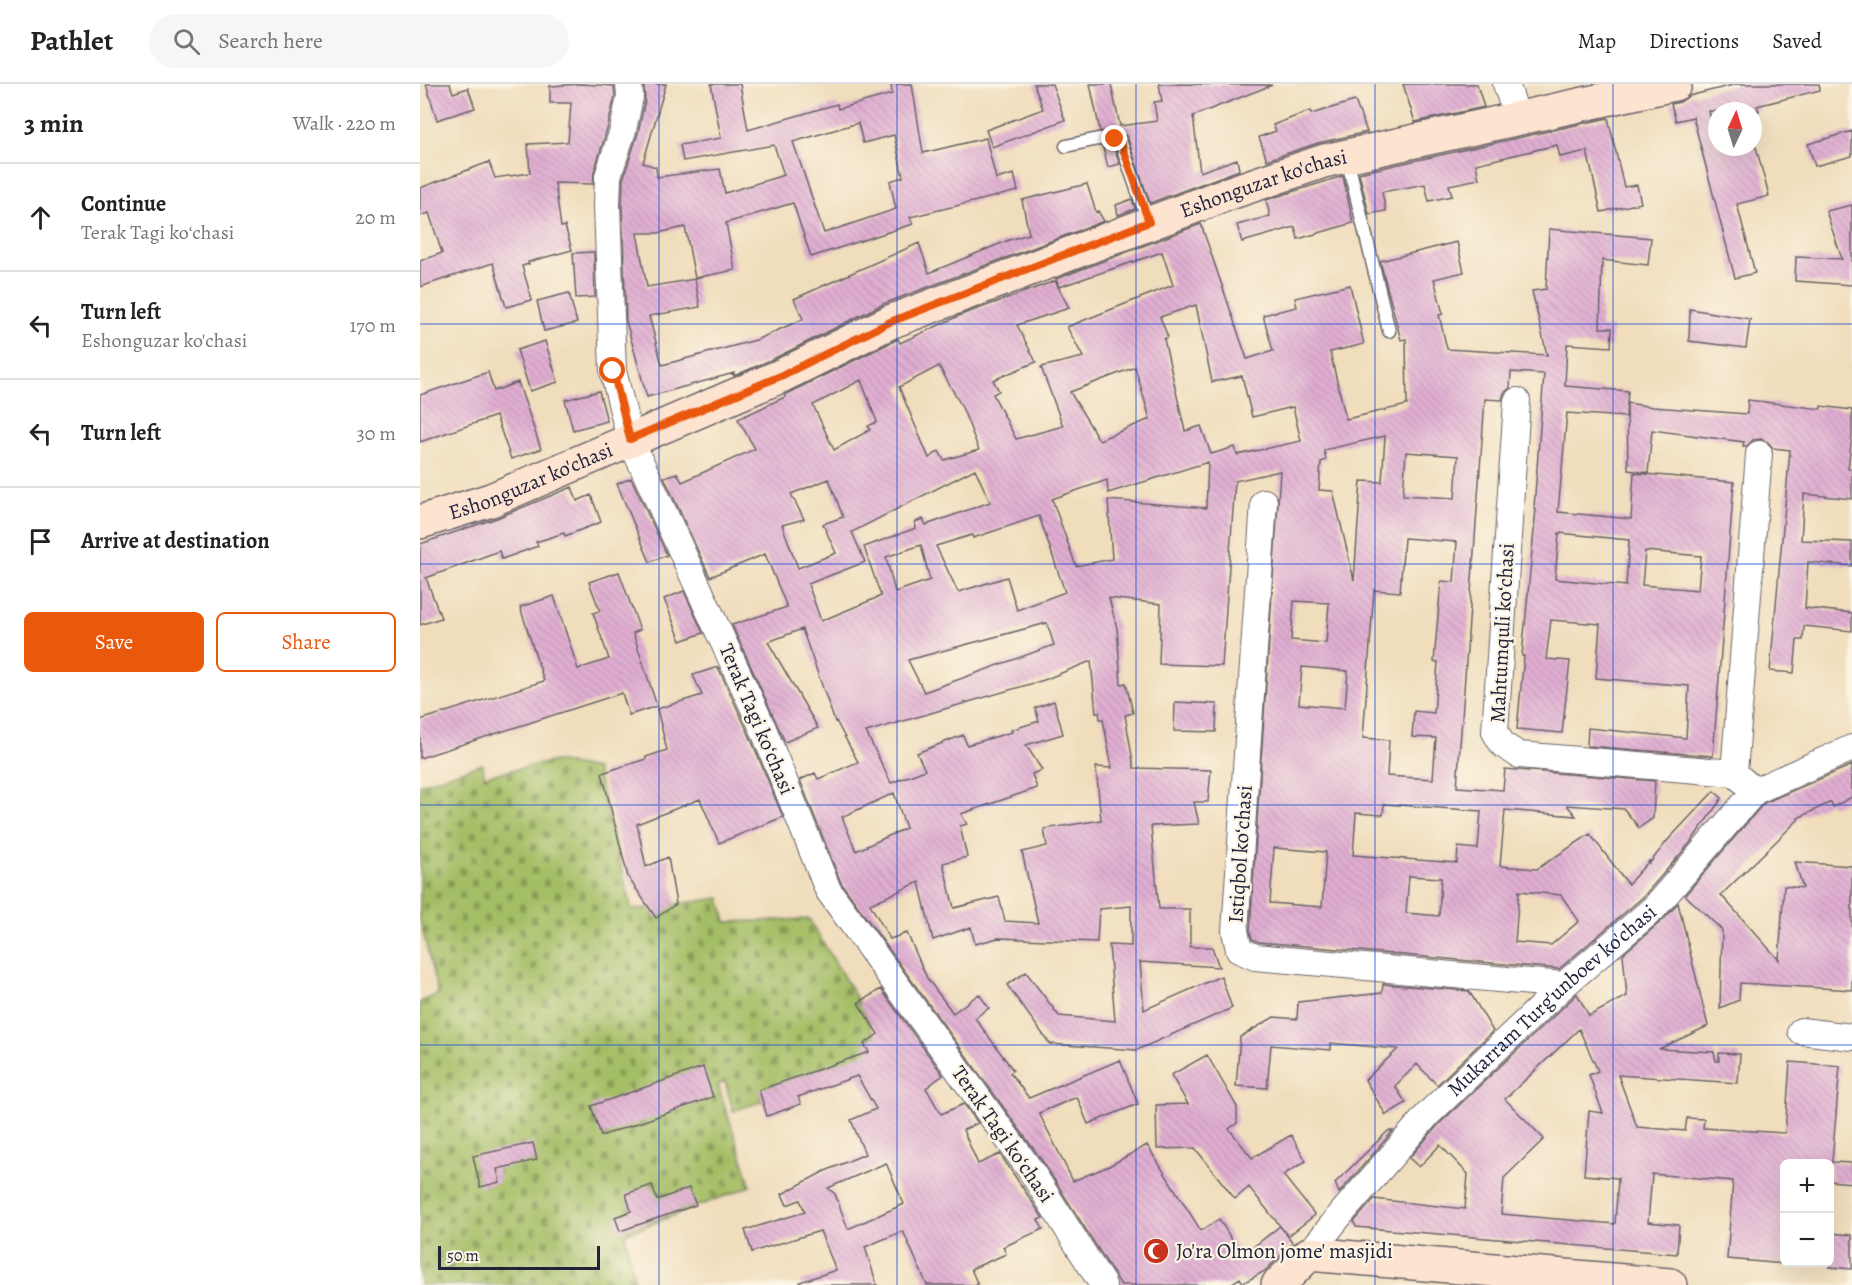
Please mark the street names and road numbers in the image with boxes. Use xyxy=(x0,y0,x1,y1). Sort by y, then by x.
street label: Eshonguzar ko'chasi xyxy=(1176,142,1350,225)
street label: Eshonguzar ko'chasi xyxy=(445,436,617,526)
street label: Mahtumquli koʻchasi xyxy=(1483,542,1521,724)
street label: Terak Tagi koʻchasi xyxy=(713,639,801,799)
street label: Istiqbol koʻchasi xyxy=(1221,784,1259,924)
street label: Mukarram Turg'unboev ko'chasi xyxy=(1441,898,1662,1103)
street label: Terak Tagi koʻchasi xyxy=(945,1060,1061,1208)

